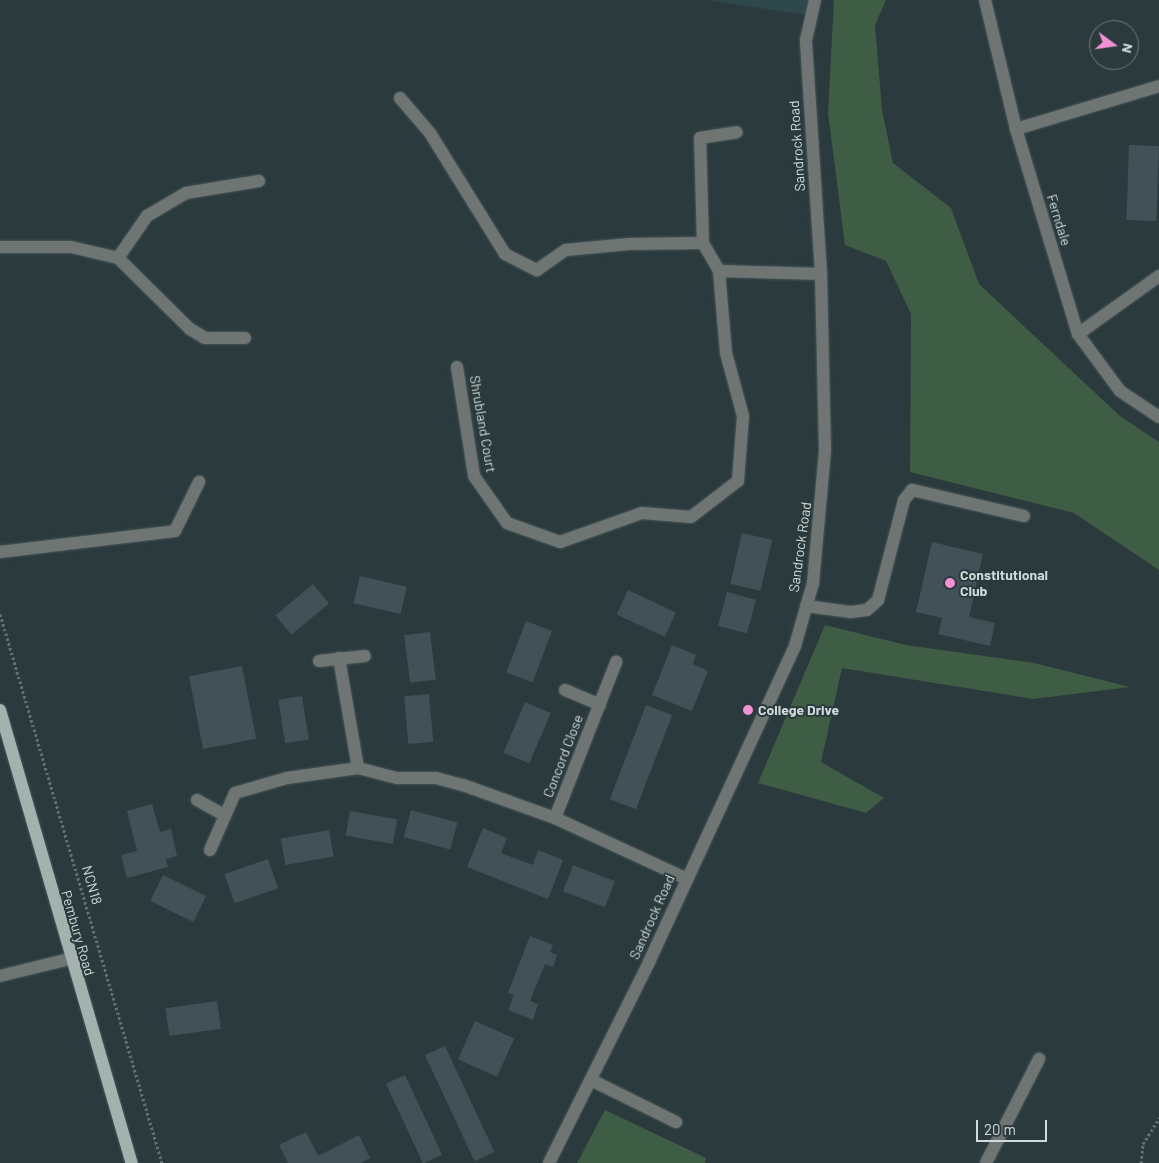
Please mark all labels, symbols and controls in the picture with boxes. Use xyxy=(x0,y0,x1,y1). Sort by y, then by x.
north arrow xyxy=(1089,20,1139,70)
text: N xyxy=(1119,42,1137,55)
street label: Sandrock Road xyxy=(785,100,809,192)
street label: Ferndale xyxy=(1043,192,1075,248)
street label: Shrubland Court xyxy=(466,374,500,474)
street label: Sandrock Road xyxy=(785,501,815,593)
place label: Constitutional Club xyxy=(960,567,1048,600)
marker: Constitutional Club xyxy=(944,577,956,589)
place label: College Drive xyxy=(758,702,839,718)
marker: College Drive xyxy=(742,704,754,716)
street label: Concord Close xyxy=(539,712,587,800)
street label: NCN18 xyxy=(78,864,106,906)
street label: Sandrock Road xyxy=(626,872,678,962)
street label: Pembury Road xyxy=(58,888,98,978)
scale bar xyxy=(979,1110,1050,1142)
text: 20 m xyxy=(984,1120,1016,1138)

